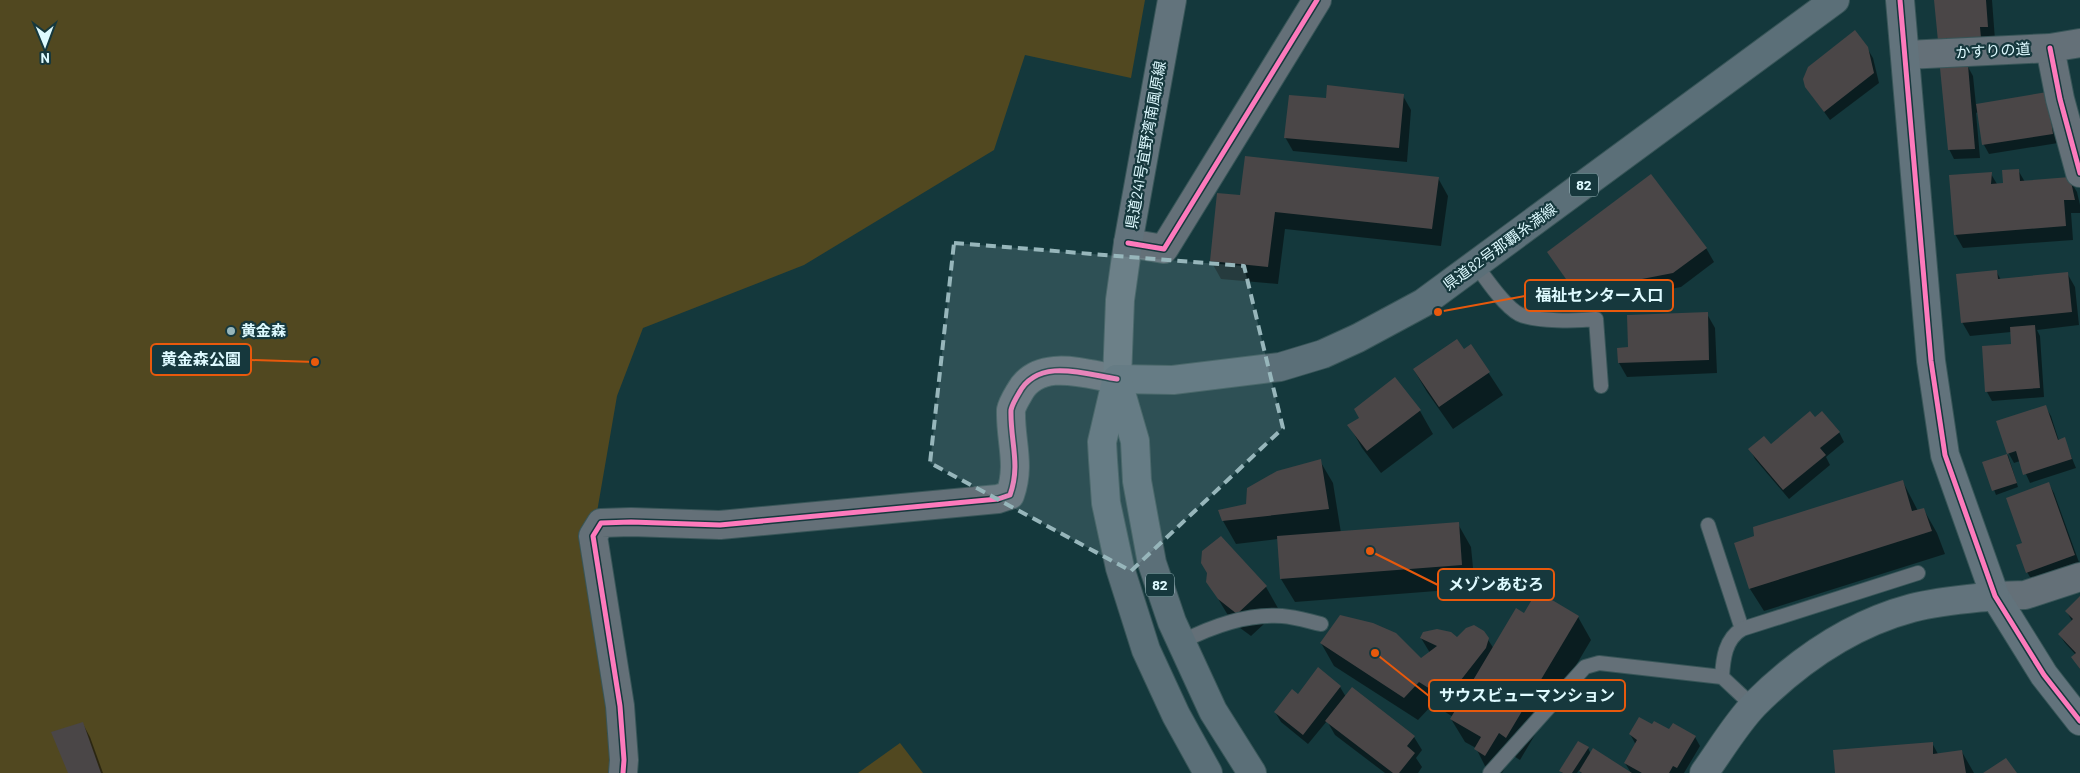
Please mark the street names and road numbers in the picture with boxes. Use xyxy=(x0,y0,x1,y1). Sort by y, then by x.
street label: かすりの道 xyxy=(1955,39,2031,61)
street label: 県道241号宜野湾南風原線 xyxy=(1121,59,1169,230)
road number: 82 xyxy=(1570,174,1598,196)
street label: 県道82号那覇糸満線 xyxy=(1439,199,1560,293)
road number: 82 xyxy=(1146,574,1174,596)

